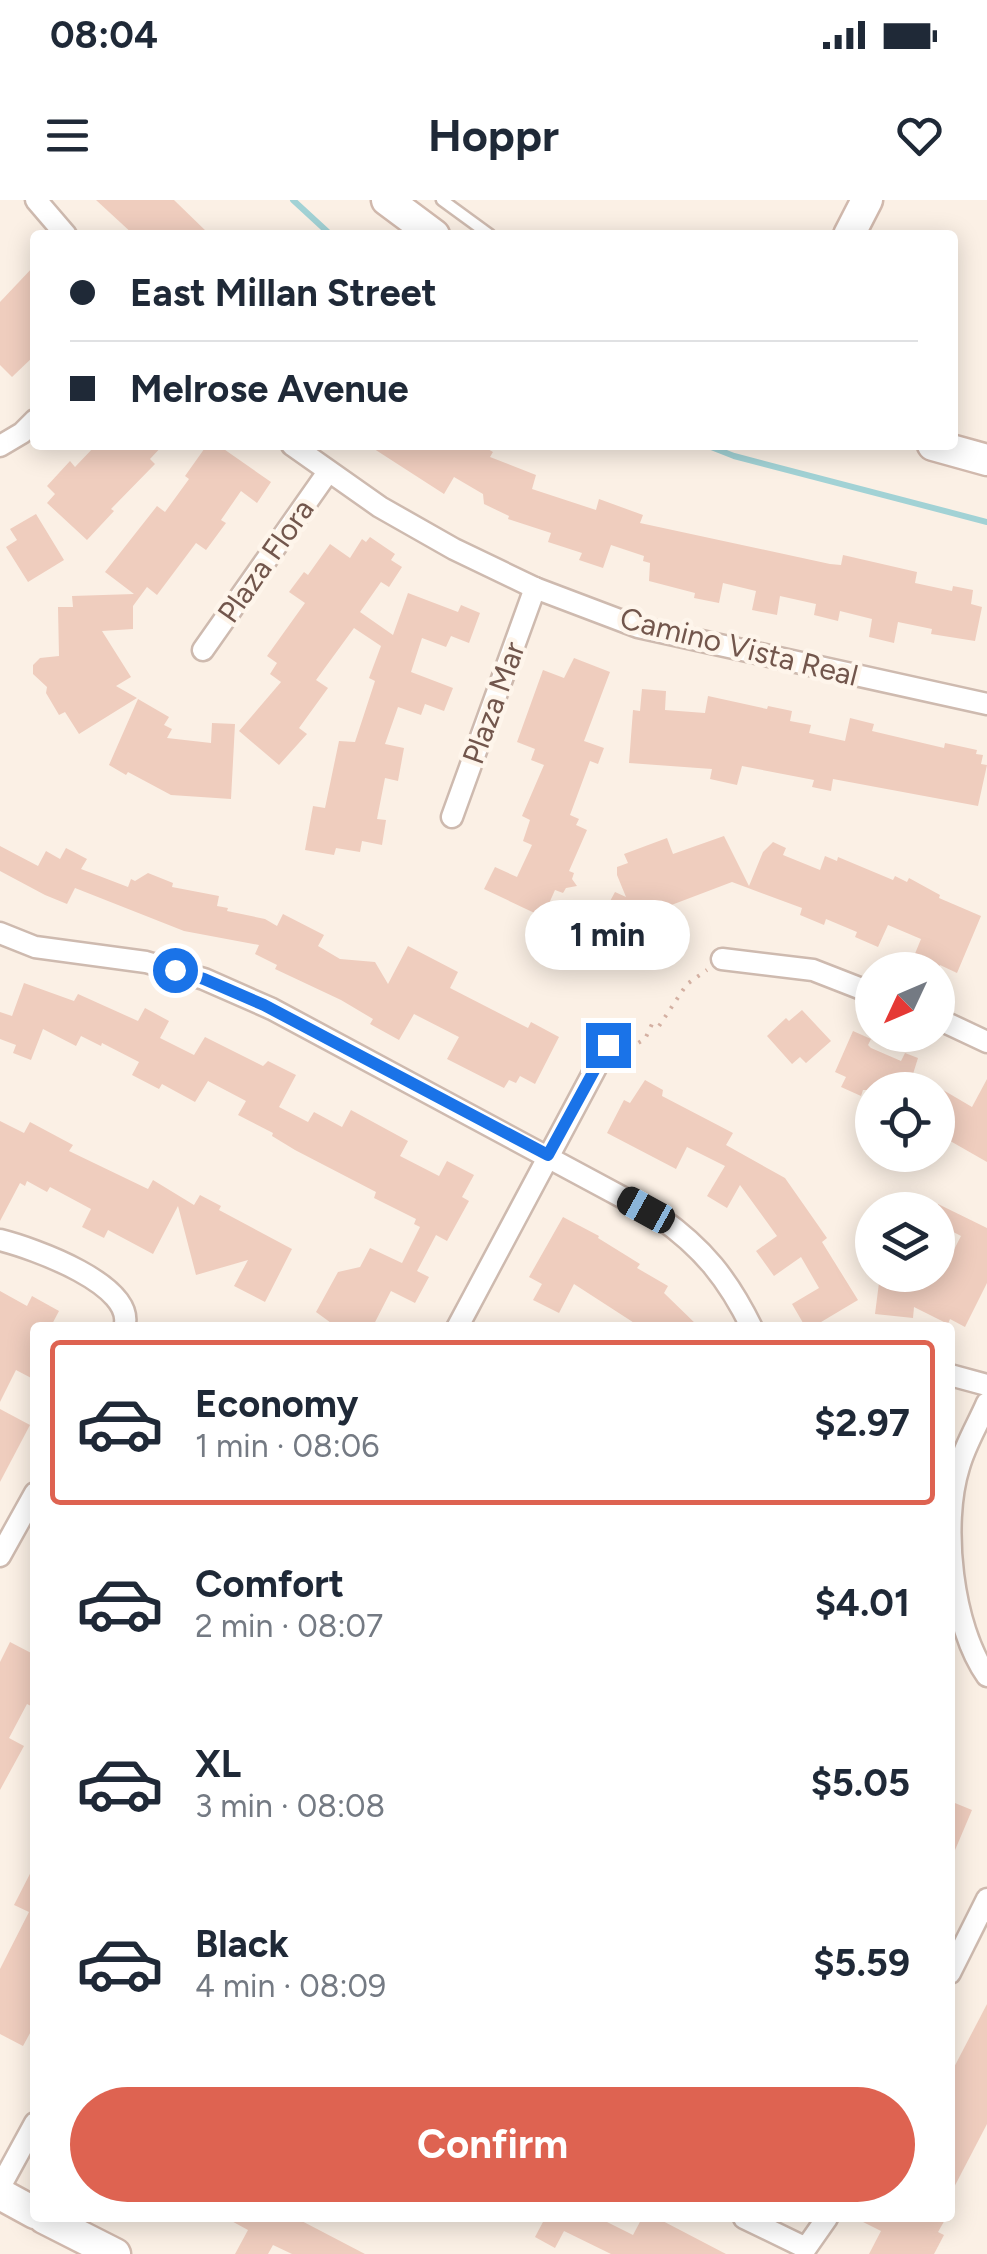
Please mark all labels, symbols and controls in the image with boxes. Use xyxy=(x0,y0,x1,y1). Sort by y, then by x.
text: 08:04 xyxy=(50,12,158,58)
icon: menu xyxy=(40,108,95,163)
text: Hoppr xyxy=(428,108,559,162)
icon: heart xyxy=(892,108,947,163)
text: East Millan Street xyxy=(130,270,437,316)
text: Melrose Avenue xyxy=(130,366,409,412)
street label: Plaza Flora xyxy=(210,492,322,630)
street label: Camino Vista Real xyxy=(616,599,862,694)
street label: Plaza Mar xyxy=(454,637,533,769)
callout: 1 min xyxy=(526,900,690,970)
text: 1 min xyxy=(570,916,645,954)
route start xyxy=(153,948,198,993)
north arrow xyxy=(855,952,955,1052)
map controls xyxy=(855,952,955,1292)
route end xyxy=(586,1023,631,1068)
button: locate xyxy=(855,1072,955,1172)
car xyxy=(612,1182,680,1238)
button: layers xyxy=(855,1192,955,1292)
icon: car xyxy=(75,1378,165,1468)
text: Economy xyxy=(195,1381,358,1427)
text: $2.97 xyxy=(814,1400,910,1446)
text: 1 min · 08:06 xyxy=(195,1427,379,1465)
icon: car xyxy=(75,1558,165,1648)
text: Comfort xyxy=(195,1561,344,1607)
text: $4.01 xyxy=(815,1580,910,1626)
text: 2 min · 08:07 xyxy=(195,1607,383,1645)
icon: car xyxy=(75,1738,165,1828)
text: XL xyxy=(195,1741,241,1787)
text: $5.05 xyxy=(811,1760,910,1806)
text: 3 min · 08:08 xyxy=(195,1787,385,1825)
icon: car xyxy=(75,1918,165,2008)
text: Black xyxy=(195,1921,289,1967)
text: $5.59 xyxy=(813,1940,910,1986)
text: 4 min · 08:09 xyxy=(195,1967,386,2005)
button: Confirm xyxy=(70,2087,915,2202)

